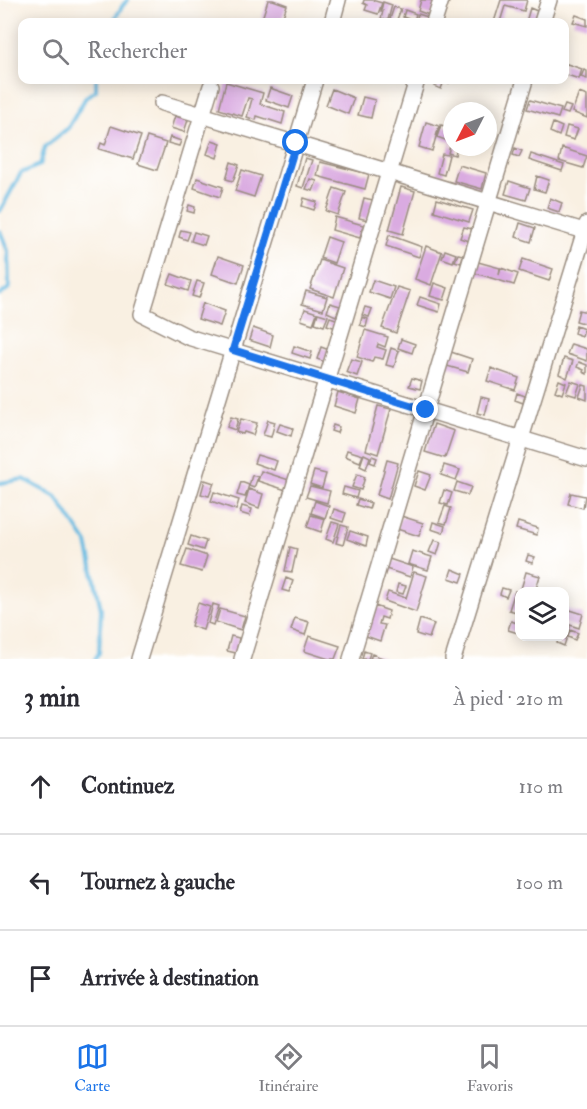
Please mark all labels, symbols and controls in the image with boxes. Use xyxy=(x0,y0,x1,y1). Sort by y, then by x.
search box xyxy=(18,18,569,84)
icon: search xyxy=(39,35,72,68)
text: Rechercher xyxy=(87,37,187,65)
north arrow xyxy=(443,102,497,156)
route start xyxy=(282,129,308,155)
route end xyxy=(412,396,438,422)
map controls xyxy=(515,587,569,641)
button: layers xyxy=(515,587,569,641)
text: 3 min xyxy=(24,682,80,714)
text: À pied · 210 m xyxy=(453,686,563,711)
icon: ahead xyxy=(24,770,57,803)
text: Continuez xyxy=(81,772,174,800)
text: 110 m xyxy=(519,774,563,799)
icon: left xyxy=(24,866,57,899)
text: Tournez à gauche xyxy=(81,868,235,896)
text: 100 m xyxy=(516,870,563,895)
icon: arrive xyxy=(24,962,57,995)
text: Arrivée à destination xyxy=(81,964,259,992)
tab: Carte xyxy=(74,1040,110,1096)
tab: Itinéraire xyxy=(258,1040,318,1096)
tab: Favoris xyxy=(467,1040,513,1096)

